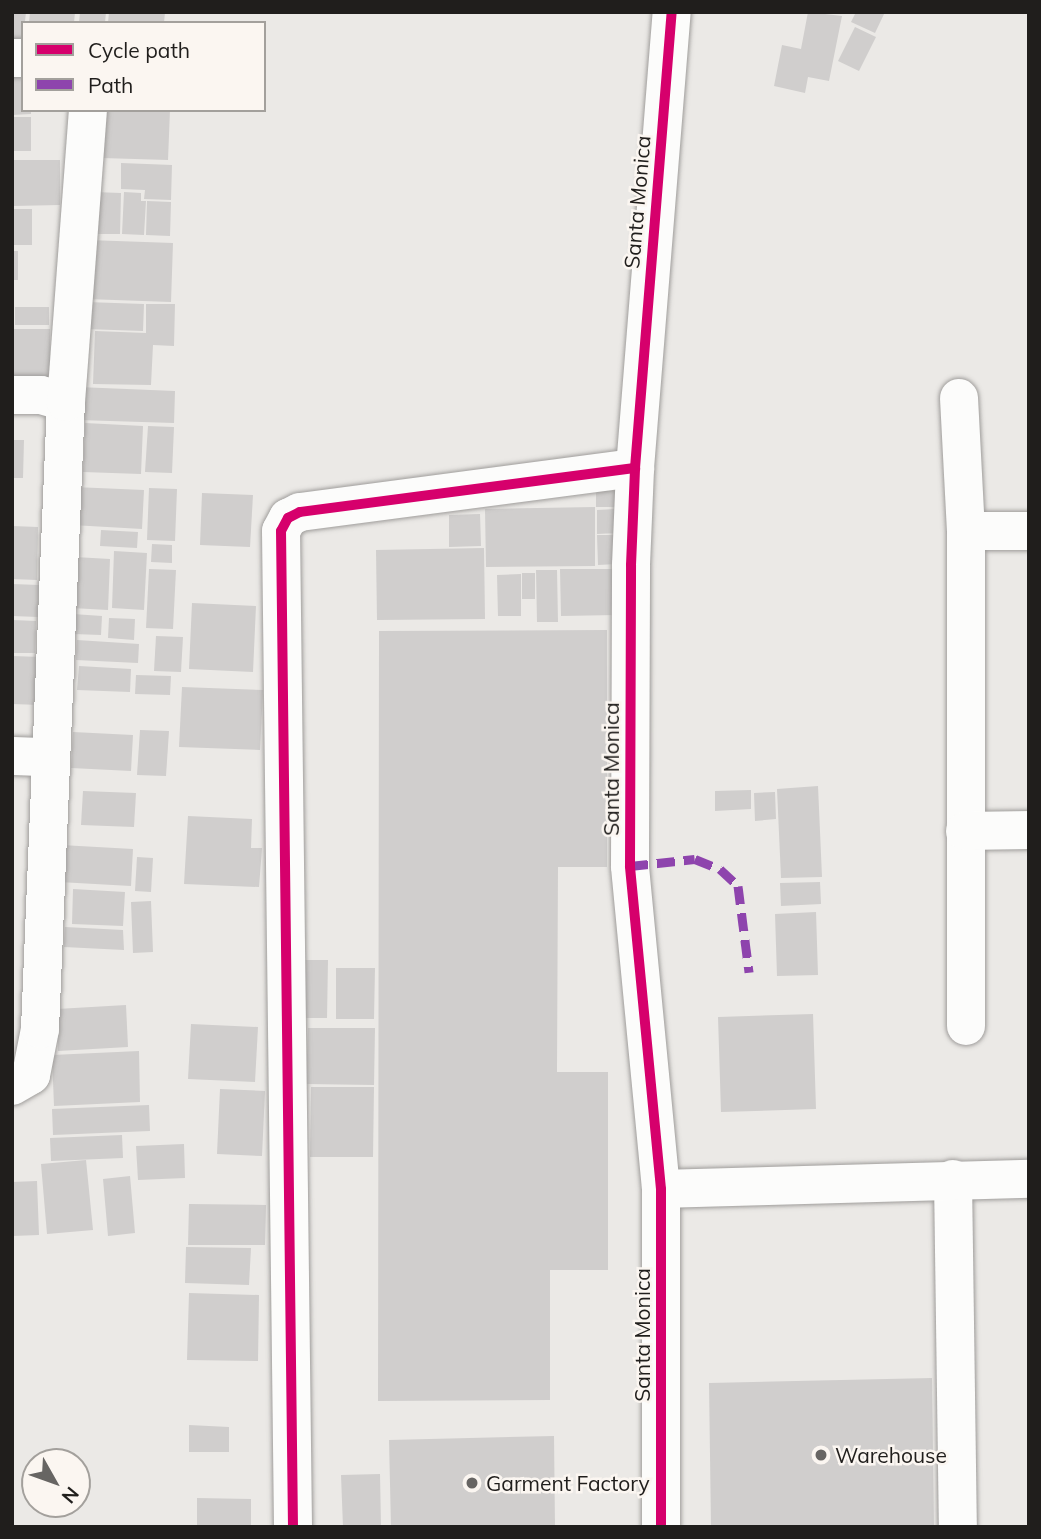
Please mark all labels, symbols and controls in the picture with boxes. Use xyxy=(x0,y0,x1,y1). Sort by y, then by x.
legend xyxy=(21,21,266,112)
text: Cycle path xyxy=(88,37,190,63)
text: Path xyxy=(88,72,133,98)
street label: Santa Monica xyxy=(619,134,655,270)
street label: Santa Monica xyxy=(598,702,624,836)
street label: Santa Monica xyxy=(629,1268,655,1402)
place label: Warehouse xyxy=(835,1442,947,1468)
marker: Warehouse xyxy=(813,1447,829,1463)
north arrow xyxy=(21,1448,91,1518)
place label: Garment Factory xyxy=(486,1470,650,1496)
marker: Garment Factory xyxy=(464,1475,480,1491)
text: N xyxy=(57,1482,84,1508)

